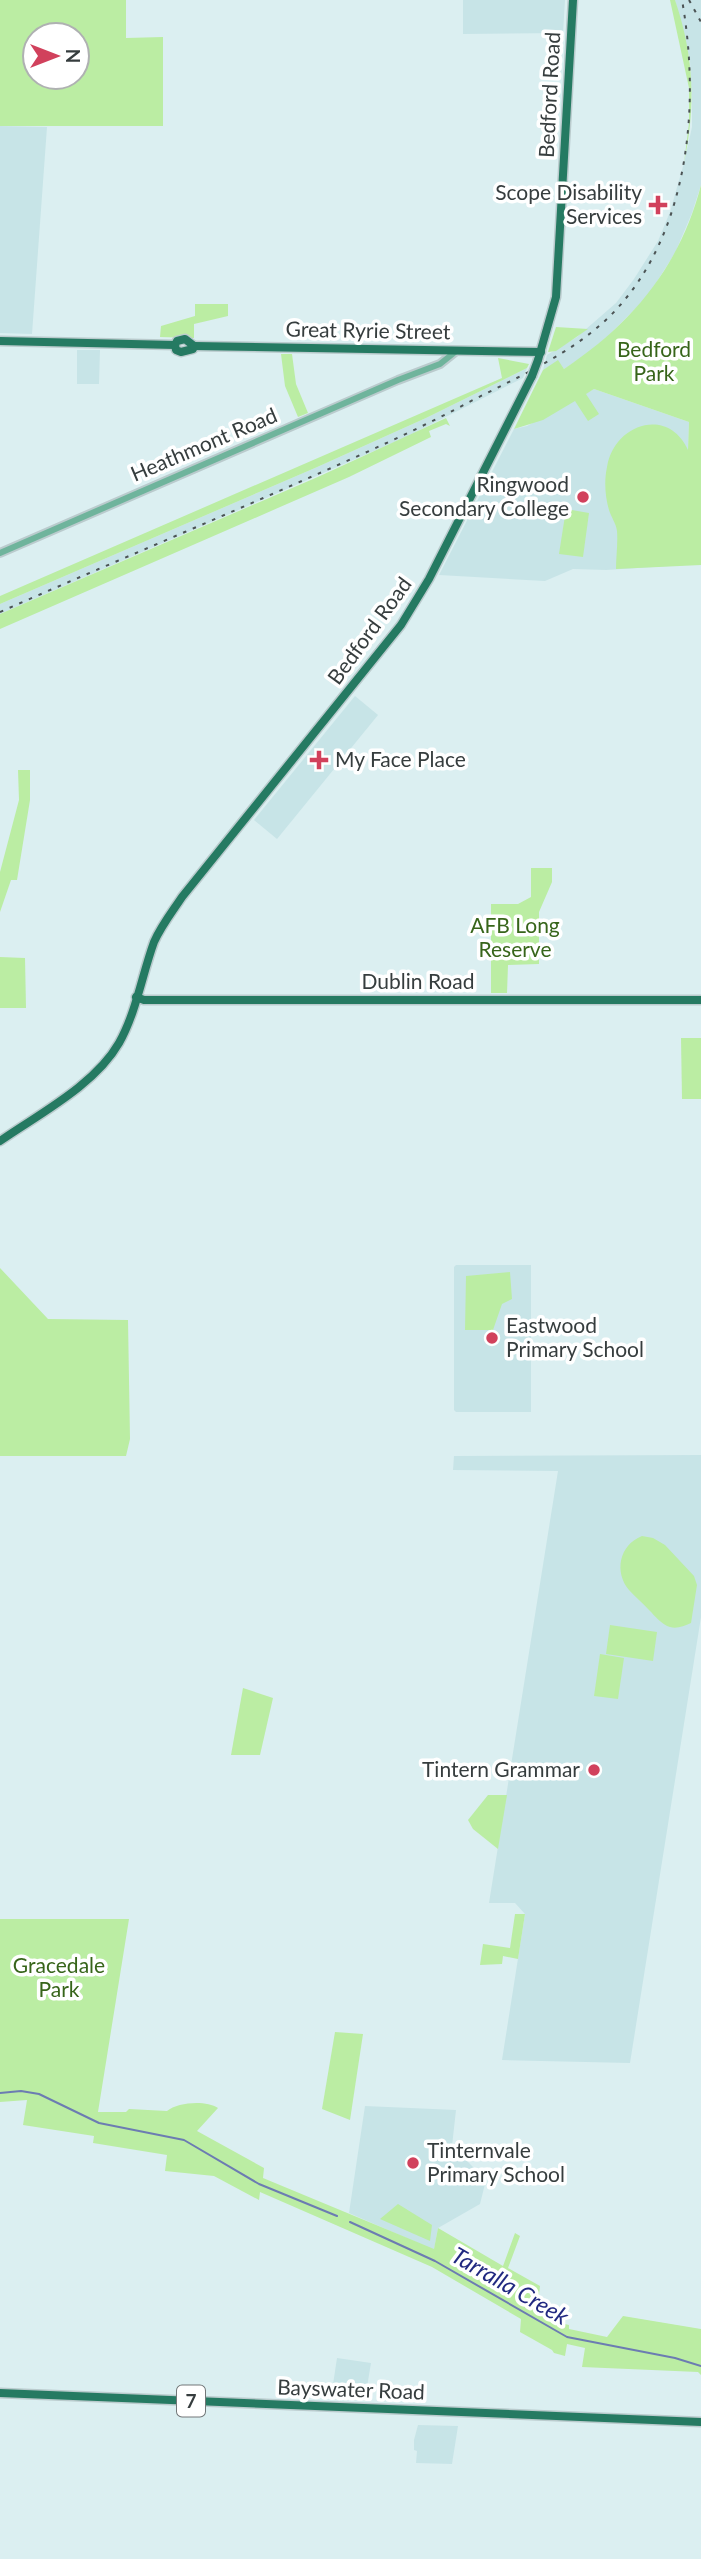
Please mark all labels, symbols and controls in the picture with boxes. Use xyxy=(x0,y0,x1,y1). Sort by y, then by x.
north arrow xyxy=(21,21,91,91)
street label: Bedford Road xyxy=(533,31,564,159)
text: N xyxy=(62,49,85,63)
place label: Scope Disability Services xyxy=(495,179,642,228)
marker: Scope Disability Services xyxy=(648,195,668,215)
street label: Great Ryrie Street xyxy=(285,316,451,343)
park label: Bedford Park xyxy=(617,336,691,385)
street label: Heathmont Road xyxy=(126,402,280,486)
place label: Ringwood Secondary College xyxy=(399,471,569,520)
marker: Ringwood Secondary College xyxy=(575,489,591,505)
street label: Bedford Road xyxy=(322,572,416,688)
place label: My Face Place xyxy=(335,746,466,771)
marker: My Face Place xyxy=(309,750,329,770)
park label: AFB Long Reserve xyxy=(470,912,560,961)
street label: Dublin Road xyxy=(362,968,474,993)
place label: Eastwood Primary School xyxy=(506,1312,644,1361)
marker: Eastwood Primary School xyxy=(484,1330,500,1346)
place label: Tintern Grammar xyxy=(422,1756,580,1781)
marker: Tintern Grammar xyxy=(586,1762,602,1778)
park label: Gracedale Park xyxy=(13,1952,105,2001)
place label: Tinternvale Primary School xyxy=(427,2137,565,2186)
marker: Tinternvale Primary School xyxy=(405,2155,421,2171)
water label: Tarralla Creek xyxy=(447,2240,575,2330)
street label: Bayswater Road xyxy=(277,2373,425,2404)
road number: 7 xyxy=(177,2386,205,2416)

